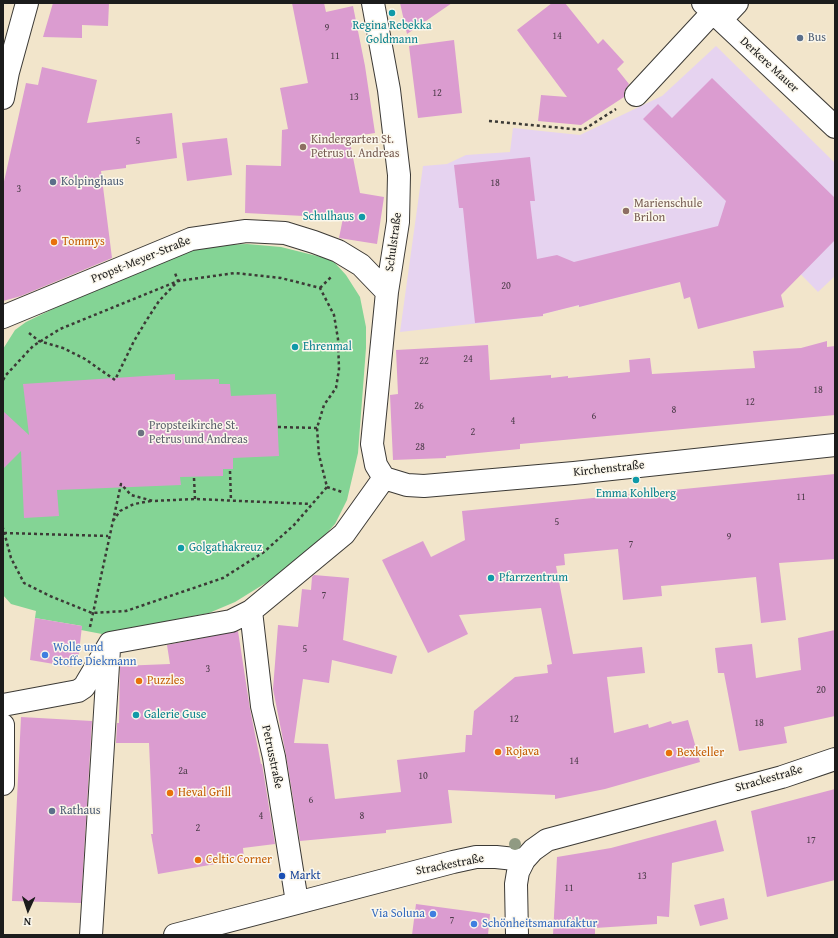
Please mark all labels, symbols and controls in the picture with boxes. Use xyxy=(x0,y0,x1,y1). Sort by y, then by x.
marker: Regina Rebekka Goldmann xyxy=(387,8,397,18)
place label: Regina Rebekka Goldmann xyxy=(352,19,432,47)
house number: 9 xyxy=(325,22,329,34)
house number: 14 xyxy=(552,30,562,42)
place label: Bus xyxy=(808,31,826,45)
marker: Bus xyxy=(795,33,805,43)
street label: Derkere Mauer xyxy=(737,34,801,96)
house number: 11 xyxy=(330,50,340,62)
house number: 12 xyxy=(432,87,442,99)
house number: 13 xyxy=(349,91,359,103)
place label: Kindergarten St. Petrus u. Andreas xyxy=(311,133,399,161)
house number: 5 xyxy=(136,135,140,147)
marker: Kindergarten St. Petrus u. Andreas xyxy=(298,142,308,152)
place label: Kolpinghaus xyxy=(61,175,124,189)
marker: Kolpinghaus xyxy=(48,177,58,187)
house number: 18 xyxy=(490,177,500,189)
house number: 3 xyxy=(17,183,21,195)
place label: Marienschule Brilon xyxy=(634,197,702,225)
marker: Marienschule Brilon xyxy=(621,206,631,216)
place label: Schulhaus xyxy=(303,210,354,224)
street label: Schulstraße xyxy=(383,211,405,273)
marker: Schulhaus xyxy=(357,212,367,222)
street label: Propst-Meyer-Straße xyxy=(89,233,193,287)
place label: Tommys xyxy=(62,235,105,249)
marker: Tommys xyxy=(49,237,59,247)
house number: 20 xyxy=(501,280,511,292)
place label: Ehrenmal xyxy=(303,340,352,354)
marker: Ehrenmal xyxy=(290,342,300,352)
house number: 24 xyxy=(463,353,473,365)
house number: 22 xyxy=(419,355,429,367)
house number: 18 xyxy=(813,384,823,396)
house number: 12 xyxy=(745,396,755,408)
house number: 26 xyxy=(414,400,424,412)
house number: 8 xyxy=(672,404,676,416)
house number: 6 xyxy=(592,410,596,422)
house number: 4 xyxy=(511,415,515,427)
place label: Propsteikirche St. Petrus und Andreas xyxy=(149,419,248,447)
house number: 2 xyxy=(471,426,475,438)
marker: Propsteikirche St. Petrus und Andreas xyxy=(136,428,146,438)
house number: 28 xyxy=(415,441,425,453)
street label: Kirchenstraße xyxy=(573,458,645,480)
marker: Emma Kohlberg xyxy=(631,475,641,485)
place label: Emma Kohlberg xyxy=(596,487,676,501)
house number: 11 xyxy=(796,491,806,503)
house number: 5 xyxy=(555,516,559,528)
house number: 9 xyxy=(727,531,731,543)
house number: 7 xyxy=(629,538,633,550)
place label: Golgathakreuz xyxy=(189,541,262,555)
marker: Golgathakreuz xyxy=(176,543,186,553)
place label: Pfarrzentrum xyxy=(499,571,568,585)
marker: Pfarrzentrum xyxy=(486,573,496,583)
house number: 7 xyxy=(322,589,326,601)
place label: Wolle und Stoffe Diekmann xyxy=(53,641,137,669)
house number: 5 xyxy=(303,643,307,655)
marker: Wolle und Stoffe Diekmann xyxy=(40,650,50,660)
house number: 3 xyxy=(206,663,210,675)
place label: Puzzles xyxy=(147,674,184,688)
marker: Puzzles xyxy=(134,676,144,686)
house number: 20 xyxy=(816,684,826,696)
place label: Galerie Guse xyxy=(144,708,206,722)
marker: Galerie Guse xyxy=(131,710,141,720)
house number: 12 xyxy=(509,713,519,725)
house number: 18 xyxy=(754,717,764,729)
street label: Petrusstraße xyxy=(258,724,286,790)
place label: Rojava xyxy=(506,745,539,759)
place label: Bexkeller xyxy=(677,746,724,760)
marker: Rojava xyxy=(493,747,503,757)
marker: Bexkeller xyxy=(664,748,674,758)
house number: 14 xyxy=(569,755,579,767)
street label: Strackestraße xyxy=(734,763,804,795)
house number: 2a xyxy=(178,765,188,777)
house number: 10 xyxy=(418,770,428,782)
place label: Heval Grill xyxy=(178,786,231,800)
marker: Heval Grill xyxy=(165,788,175,798)
house number: 6 xyxy=(309,794,313,806)
place label: Rathaus xyxy=(60,804,100,818)
marker: Rathaus xyxy=(47,806,57,816)
house number: 4 xyxy=(259,810,263,822)
house number: 8 xyxy=(360,810,364,822)
house number: 2 xyxy=(196,822,200,834)
house number: 17 xyxy=(806,834,816,846)
street label: Strackestraße xyxy=(415,851,485,879)
place label: Celtic Corner xyxy=(206,853,272,867)
marker: Celtic Corner xyxy=(193,855,203,865)
place label: Markt xyxy=(290,869,321,883)
house number: 13 xyxy=(637,870,647,882)
marker: Markt xyxy=(277,871,287,881)
house number: 11 xyxy=(564,882,574,894)
north arrow xyxy=(8,890,48,930)
place label: Via Soluna xyxy=(371,907,425,921)
marker: Via Soluna xyxy=(428,909,438,919)
text: N xyxy=(23,914,31,930)
house number: 7 xyxy=(450,914,454,926)
place label: Schönheitsmanufaktur xyxy=(482,917,597,931)
marker: Schönheitsmanufaktur xyxy=(469,919,479,929)

